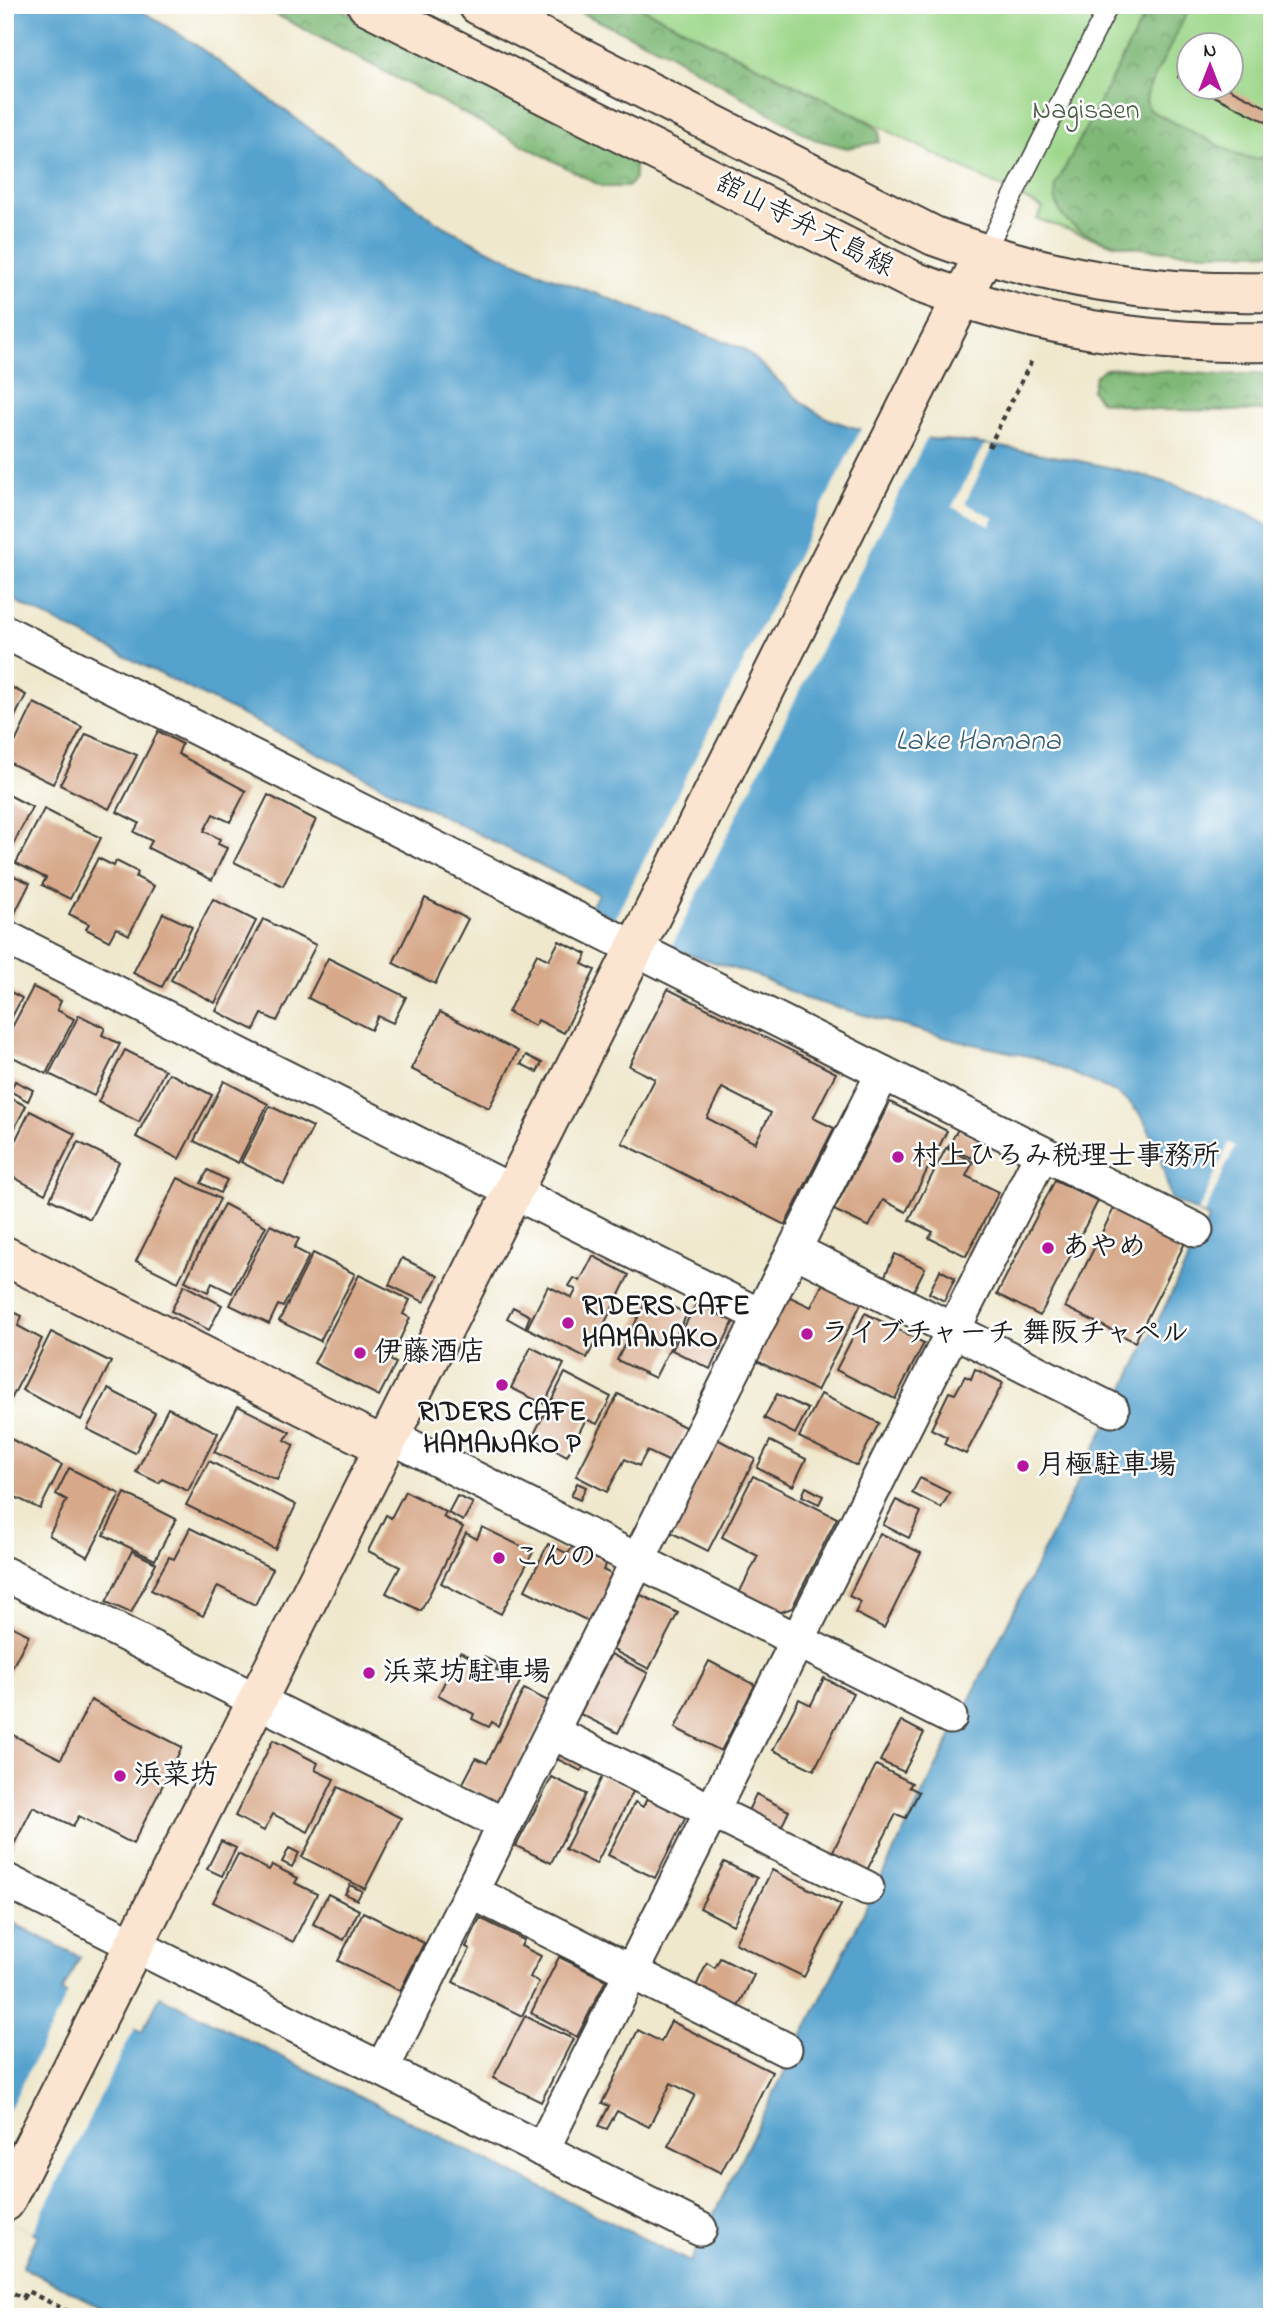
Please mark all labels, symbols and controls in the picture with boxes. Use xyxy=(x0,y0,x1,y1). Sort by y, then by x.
north arrow xyxy=(1176,32,1246,102)
text: N xyxy=(1204,38,1217,65)
park label: Nagisaen xyxy=(1032,91,1140,132)
street label: 舘山寺弁天島線 xyxy=(707,163,901,289)
water label: Lake Hamana xyxy=(895,720,1062,764)
place label: 村上ひろみ税理士事務所 xyxy=(912,1137,1220,1178)
marker: 村上ひろみ税理士事務所 xyxy=(890,1149,906,1165)
place label: あやめ xyxy=(1062,1228,1146,1269)
marker: あやめ xyxy=(1040,1240,1056,1256)
place label: RIDERS CAFE HAMANAKO xyxy=(582,1287,750,1360)
place label: ライブチャーチ 舞阪チャペル xyxy=(821,1314,1189,1355)
marker: RIDERS CAFE HAMANAKO xyxy=(560,1315,576,1331)
marker: ライブチャーチ 舞阪チャペル xyxy=(799,1326,815,1342)
place label: 伊藤酒店 xyxy=(374,1333,486,1374)
marker: 伊藤酒店 xyxy=(352,1345,368,1361)
marker: RIDERS CAFE HAMANAKO P xyxy=(494,1377,510,1393)
place label: RIDERS CAFE HAMANAKO P xyxy=(418,1393,586,1466)
place label: 月極駐車場 xyxy=(1037,1446,1177,1487)
marker: 月極駐車場 xyxy=(1015,1458,1031,1474)
place label: こんの xyxy=(513,1538,597,1579)
marker: こんの xyxy=(491,1550,507,1566)
place label: 浜菜坊駐車場 xyxy=(383,1653,551,1694)
marker: 浜菜坊駐車場 xyxy=(361,1665,377,1681)
place label: 浜菜坊 xyxy=(134,1756,218,1797)
marker: 浜菜坊 xyxy=(112,1768,128,1784)

